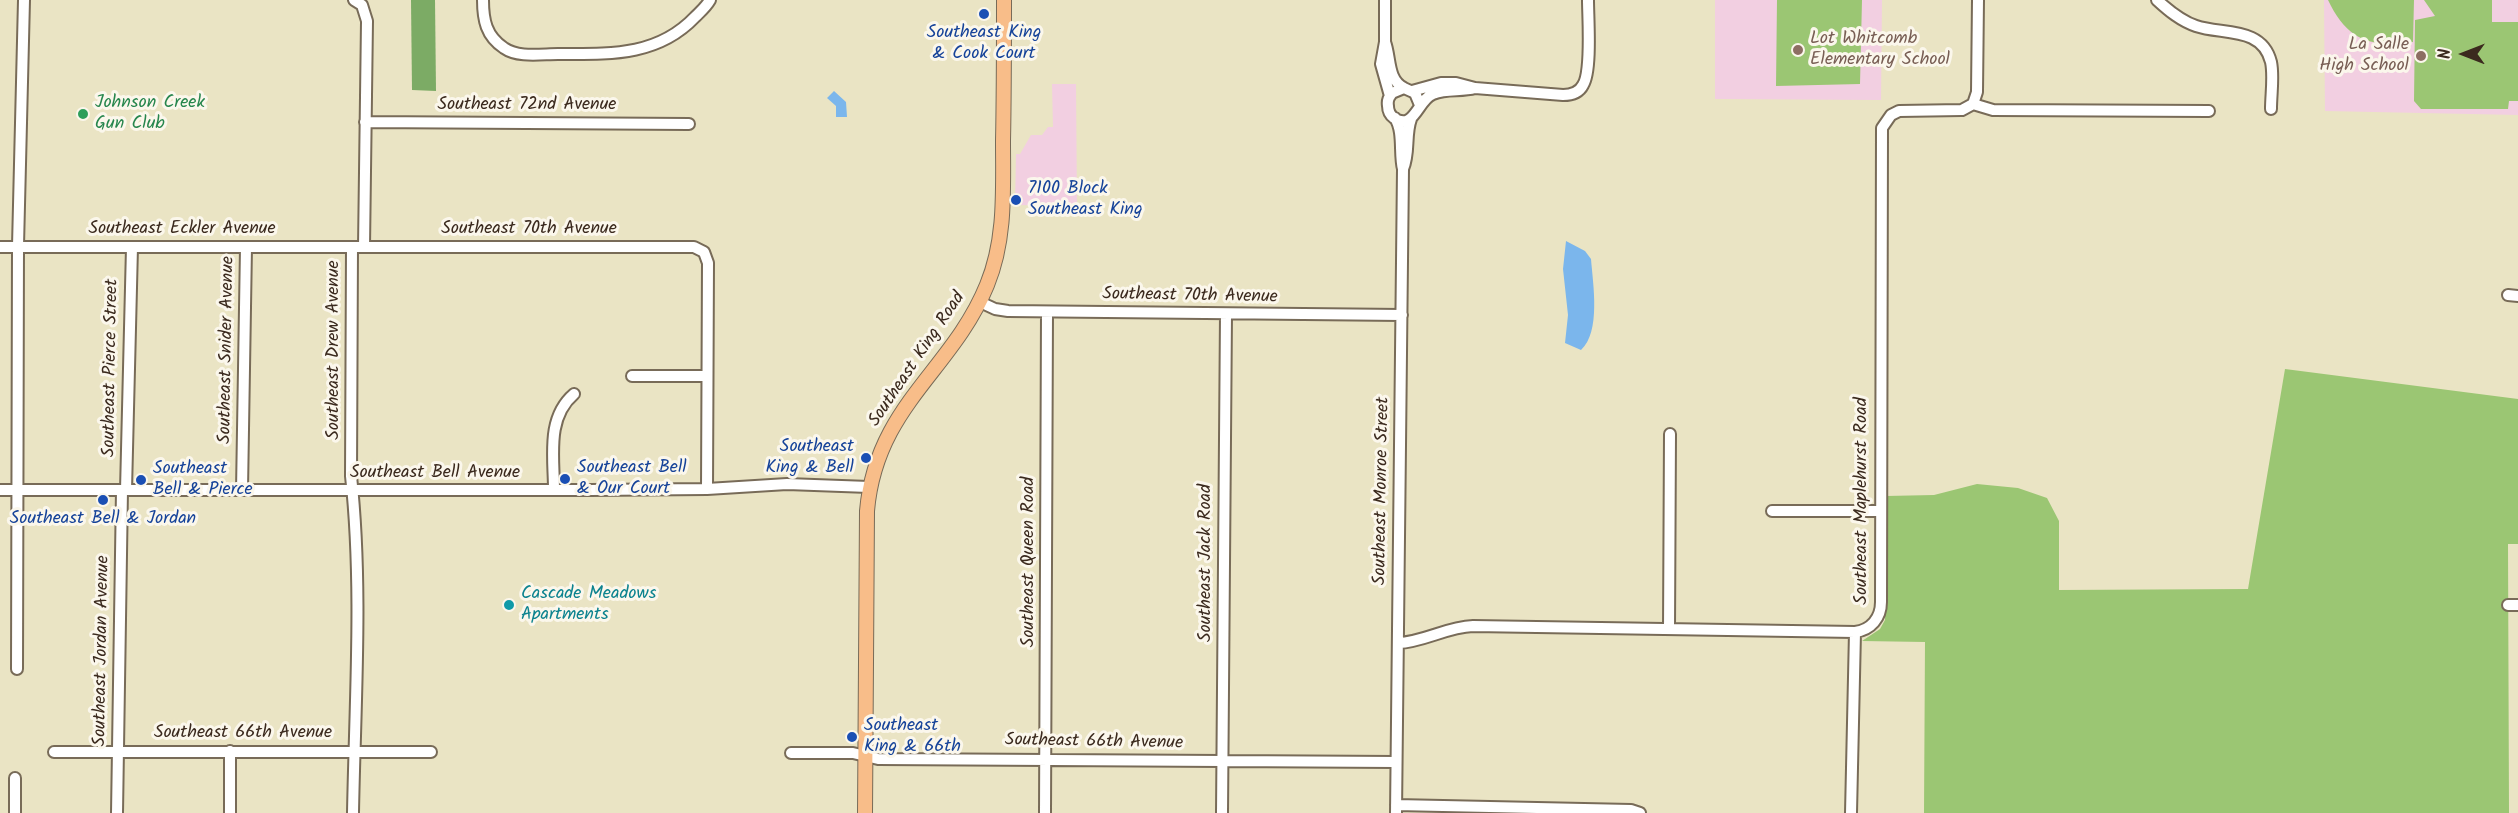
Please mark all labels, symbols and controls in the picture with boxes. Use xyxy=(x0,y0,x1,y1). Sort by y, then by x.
marker: Southeast King & Cook Court xyxy=(977,7,991,21)
place label: Southeast King & Cook Court xyxy=(927,23,1041,66)
north arrow xyxy=(2434,24,2494,84)
place label: Lot Whitcomb Elementary School xyxy=(1810,29,1950,72)
place label: La Salle High School xyxy=(2319,35,2409,78)
marker: Lot Whitcomb Elementary School xyxy=(1791,43,1805,57)
marker: La Salle High School xyxy=(2414,49,2428,63)
text: N xyxy=(2433,49,2458,59)
place label: Johnson Creek Gun Club xyxy=(95,93,205,136)
street label: Southeast 72nd Avenue xyxy=(438,95,616,117)
marker: Johnson Creek Gun Club xyxy=(76,107,90,121)
place label: 7100 Block Southeast King xyxy=(1028,179,1142,222)
marker: 7100 Block Southeast King xyxy=(1009,193,1023,207)
street label: Southeast Eckler Avenue xyxy=(88,219,276,241)
street label: Southeast 70th Avenue xyxy=(441,219,617,241)
street label: Southeast Snider Avenue xyxy=(216,256,240,444)
street label: Southeast Drew Avenue xyxy=(324,260,346,440)
street label: Southeast Pierce Street xyxy=(100,279,124,457)
street label: Southeast 70th Avenue xyxy=(1102,285,1278,309)
street label: Southeast King Road xyxy=(865,289,971,431)
street label: Southeast Monroe Street xyxy=(1371,397,1395,585)
street label: Southeast Maplehurst Road xyxy=(1852,397,1874,605)
place label: Southeast King & Bell xyxy=(765,437,854,480)
marker: Southeast King & Bell xyxy=(859,451,873,465)
place label: Southeast Bell & Our Court xyxy=(577,458,687,500)
place label: Southeast Bell & Pierce xyxy=(153,459,253,502)
street label: Southeast Bell Avenue xyxy=(350,463,520,485)
marker: Southeast Bell & Our Court xyxy=(558,472,572,486)
marker: Southeast Bell & Pierce xyxy=(134,473,148,487)
street label: Southeast Queen Road xyxy=(1019,477,1041,647)
street label: Southeast Jack Road xyxy=(1196,484,1218,642)
marker: Southeast Bell & Jordan xyxy=(96,493,110,507)
place label: Southeast Bell & Jordan xyxy=(10,509,196,531)
street label: Southeast Jordan Avenue xyxy=(91,555,115,747)
place label: Cascade Meadows Apartments xyxy=(521,584,656,626)
marker: Cascade Meadows Apartments xyxy=(502,598,516,612)
place label: Southeast King & 66th xyxy=(864,716,961,758)
street label: Southeast 66th Avenue xyxy=(154,723,332,745)
marker: Southeast King & 66th xyxy=(845,730,859,744)
street label: Southeast 66th Avenue xyxy=(1005,731,1183,755)

